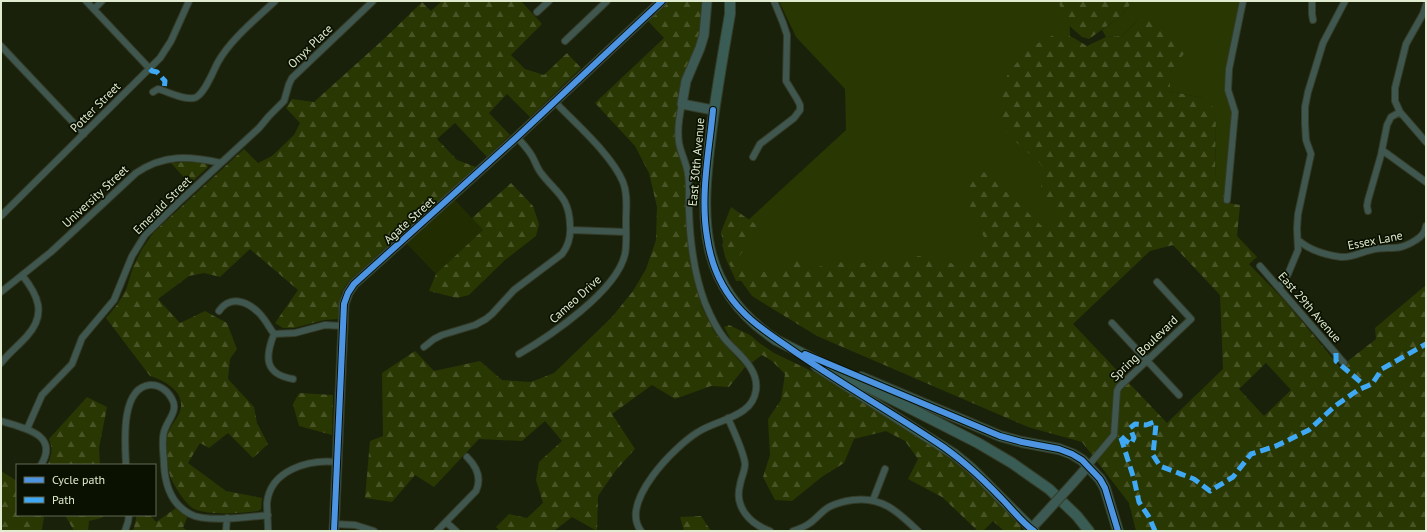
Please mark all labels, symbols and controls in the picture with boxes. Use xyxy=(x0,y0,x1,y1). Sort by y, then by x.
street label: Onyx Place xyxy=(284,21,336,71)
street label: Potter Street xyxy=(67,79,123,135)
street label: East 30th Avenue xyxy=(685,117,707,207)
street label: University Street xyxy=(59,162,131,230)
street label: Emerald Street xyxy=(130,173,194,237)
street label: Agate Street xyxy=(381,193,437,247)
street label: Essex Lane xyxy=(1346,227,1404,253)
street label: East 29th Avenue xyxy=(1275,269,1345,345)
street label: Cameo Drive xyxy=(546,272,604,326)
street label: Spring Boulevard xyxy=(1107,312,1181,384)
legend xyxy=(16,464,156,516)
text: Cycle path xyxy=(52,472,105,487)
text: Path xyxy=(52,492,75,507)

